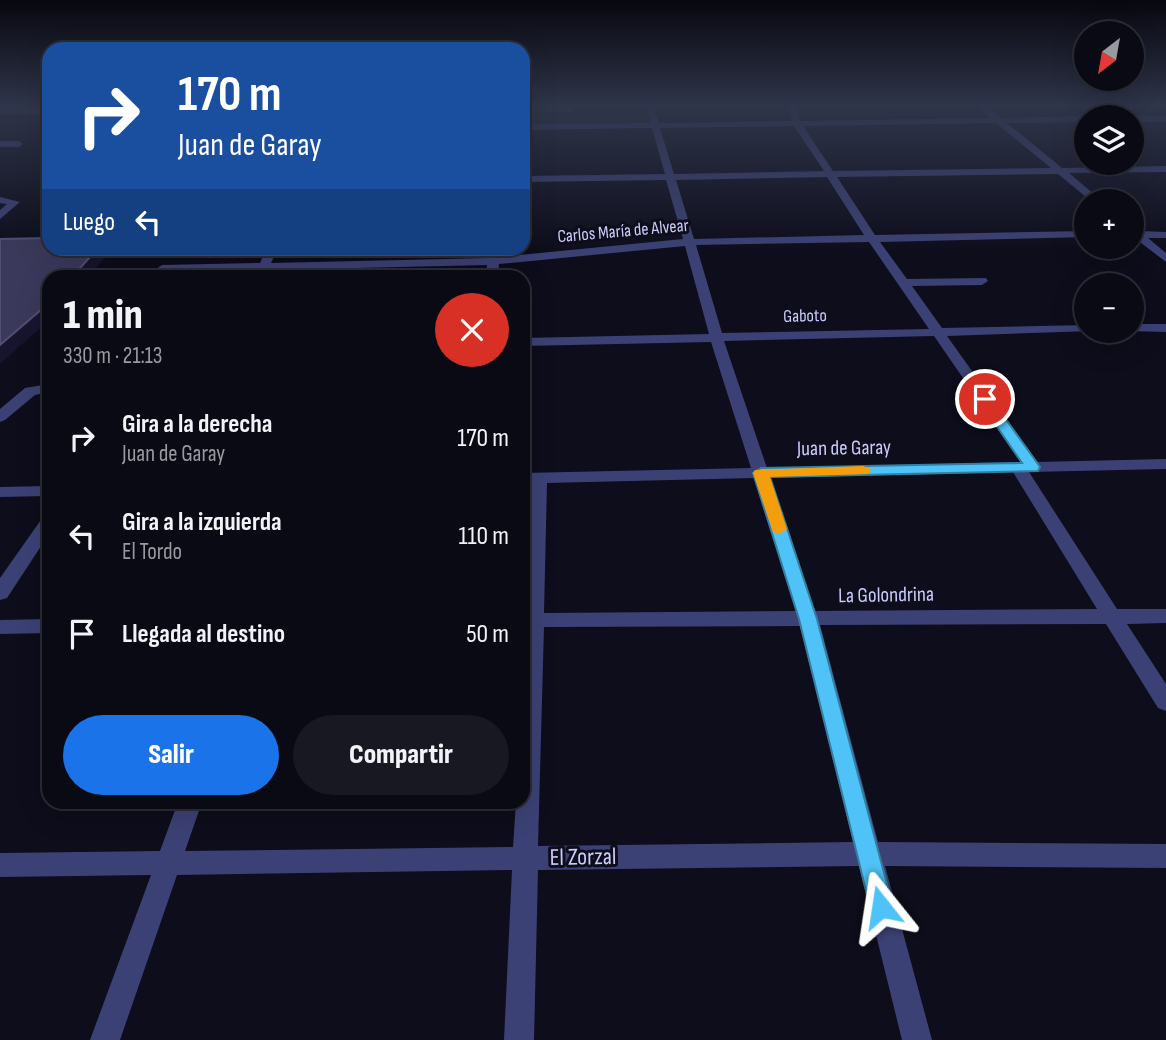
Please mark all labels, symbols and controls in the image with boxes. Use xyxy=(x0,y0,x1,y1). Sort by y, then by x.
north arrow xyxy=(1074,21,1144,91)
map controls xyxy=(1074,21,1144,343)
text: 170 m xyxy=(178,66,282,125)
icon: right xyxy=(63,70,154,161)
button: layers xyxy=(1074,105,1144,175)
text: Juan de Garay xyxy=(178,126,322,165)
button: + xyxy=(1074,189,1144,259)
icon: left xyxy=(129,203,167,241)
text: Luego xyxy=(63,207,115,238)
street label: Carlos María de Alvear xyxy=(557,215,689,247)
button: − xyxy=(1074,273,1144,343)
text: 1 min xyxy=(63,290,143,341)
button: close xyxy=(435,293,509,367)
street label: Gaboto xyxy=(783,305,827,327)
text: 330 m · 21:13 xyxy=(63,342,163,370)
pin xyxy=(955,369,1015,429)
icon: arrive xyxy=(966,380,1004,418)
text: Gira a la derecha xyxy=(122,409,272,440)
icon: right xyxy=(63,419,101,457)
text: 170 m xyxy=(457,423,509,454)
street label: Juan de Garay xyxy=(796,435,891,461)
text: Juan de Garay xyxy=(122,440,225,468)
text: Gira a la izquierda xyxy=(122,507,282,538)
icon: left xyxy=(63,517,101,555)
text: 110 m xyxy=(458,521,509,552)
text: El Tordo xyxy=(122,538,182,566)
street label: La Golondrina xyxy=(838,582,934,608)
icon: arrive xyxy=(63,615,101,653)
text: Llegada al destino xyxy=(122,619,285,650)
text: 50 m xyxy=(466,619,509,650)
button: Salir xyxy=(63,715,279,795)
button: Compartir xyxy=(293,715,509,795)
street label: El Zorzal xyxy=(549,842,617,872)
position arrow xyxy=(844,870,918,944)

